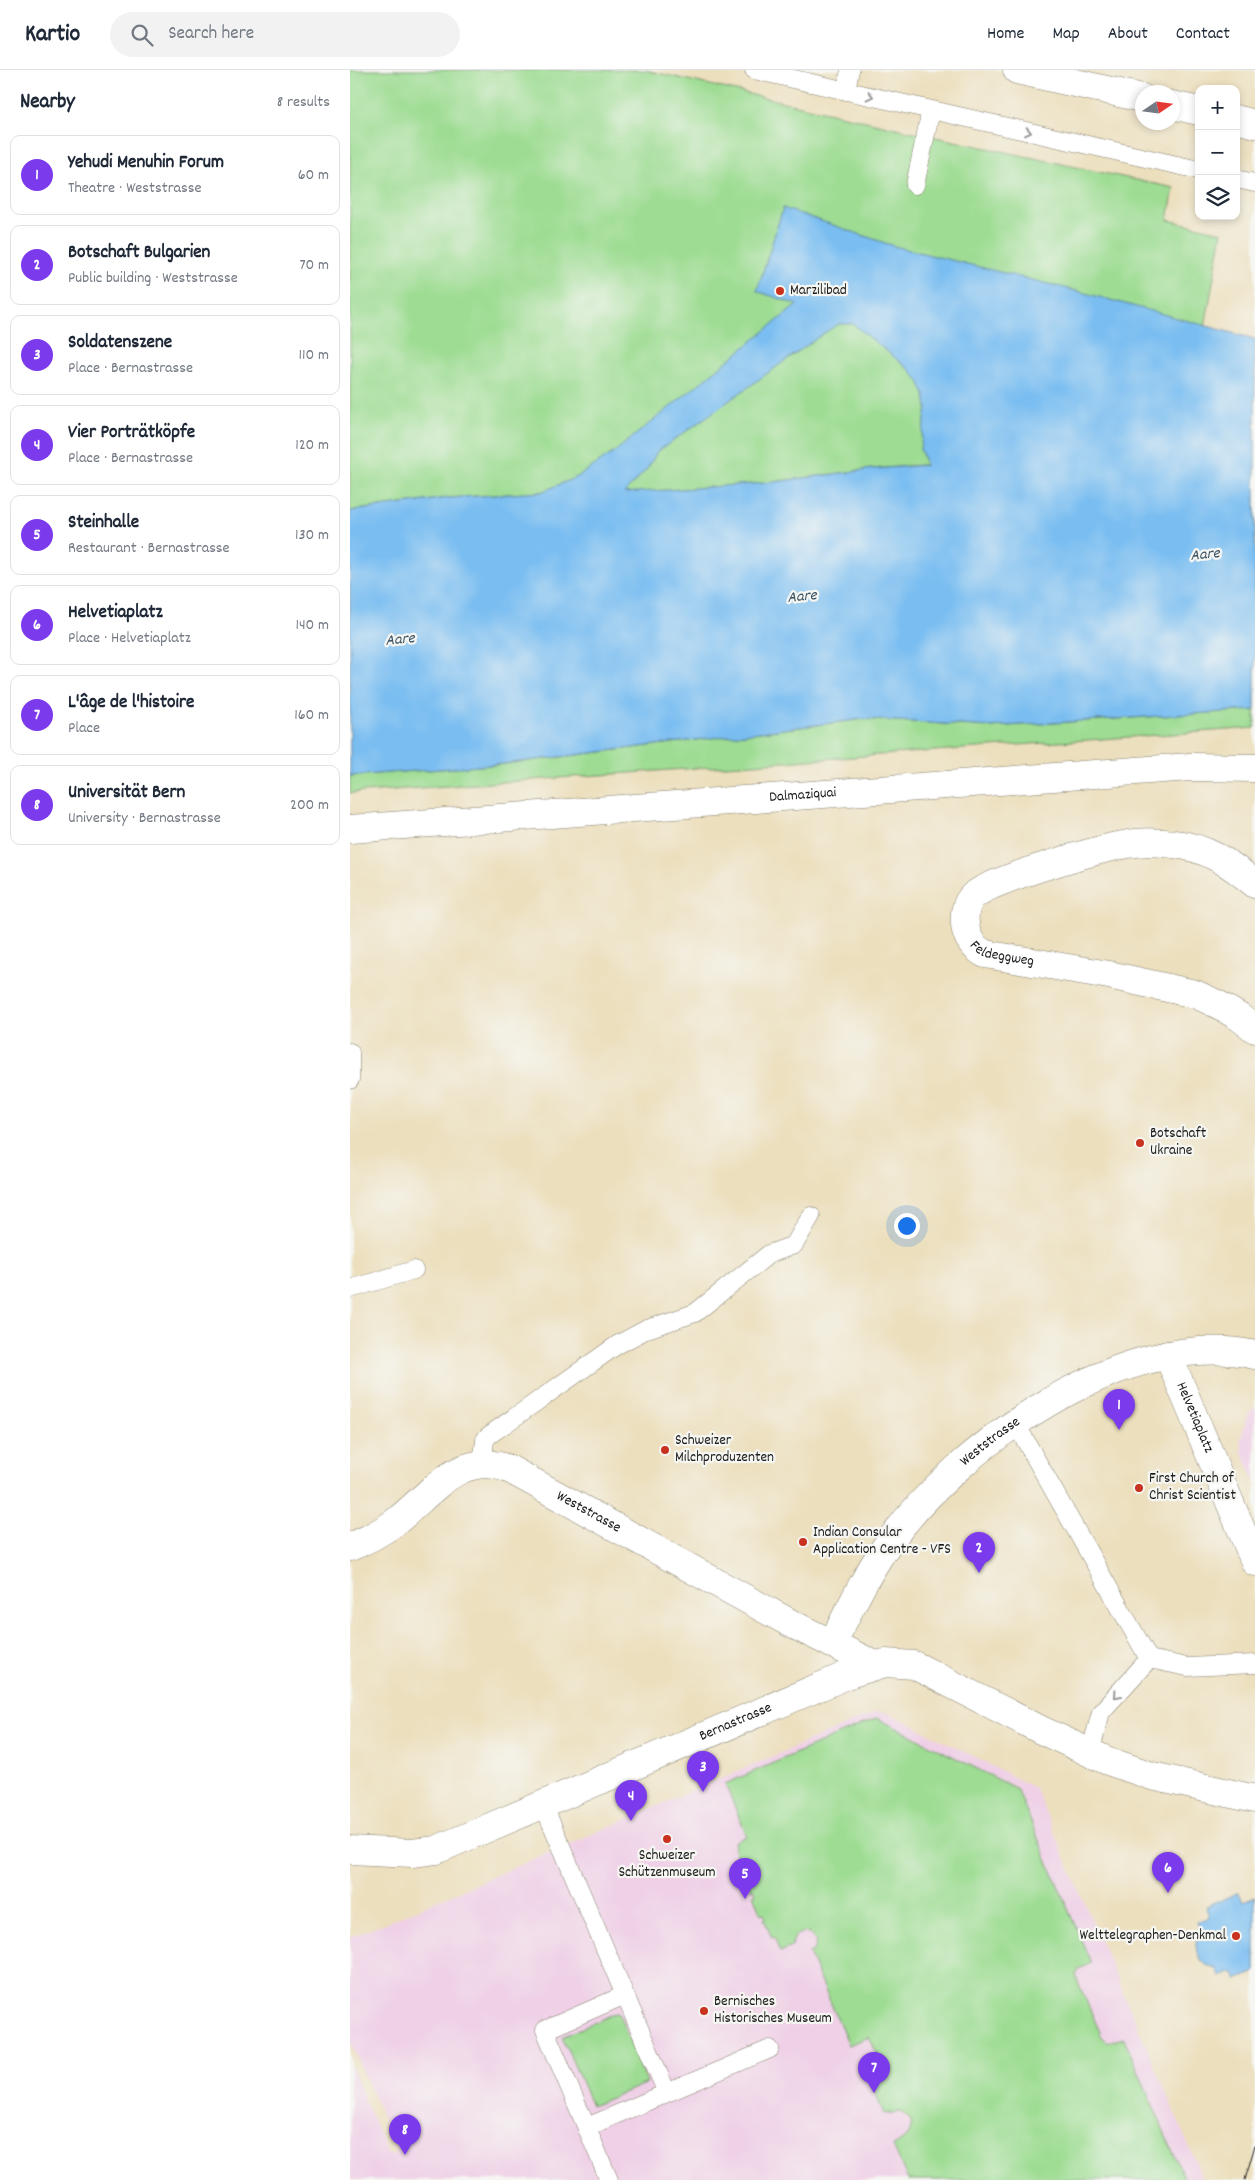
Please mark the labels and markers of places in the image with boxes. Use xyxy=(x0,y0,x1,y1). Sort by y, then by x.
place label: Marzilibad xyxy=(790,280,847,302)
marker: Marzilibad xyxy=(774,285,786,297)
place label: Botschaft Ukraine xyxy=(1150,1123,1207,1162)
marker: Botschaft Ukraine xyxy=(1134,1137,1146,1149)
pin: 1 xyxy=(1103,1389,1135,1430)
place label: Schweizer Milchproduzenten xyxy=(675,1430,774,1469)
marker: Schweizer Milchproduzenten xyxy=(659,1444,671,1456)
place label: First Church of Christ Scientist xyxy=(1149,1468,1236,1507)
marker: First Church of Christ Scientist xyxy=(1133,1482,1145,1494)
place label: Indian Consular Application Centre - VFS xyxy=(813,1522,951,1561)
pin: 2 xyxy=(963,1532,995,1573)
marker: Indian Consular Application Centre - VFS xyxy=(797,1536,809,1548)
pin: 3 xyxy=(687,1751,719,1792)
pin: 4 xyxy=(615,1780,647,1821)
marker: Schweizer Schützenmuseum xyxy=(661,1833,673,1845)
place label: Schweizer Schützenmuseum xyxy=(618,1845,716,1884)
pin: 6 xyxy=(1152,1852,1184,1893)
pin: 5 xyxy=(729,1858,761,1899)
place label: Welttelegraphen-Denkmal xyxy=(1079,1925,1226,1947)
marker: Welttelegraphen-Denkmal xyxy=(1230,1930,1242,1942)
place label: Bernisches Historisches Museum xyxy=(714,1991,832,2030)
marker: Bernisches Historisches Museum xyxy=(698,2005,710,2017)
pin: 7 xyxy=(858,2052,890,2093)
pin: 8 xyxy=(389,2114,421,2155)

